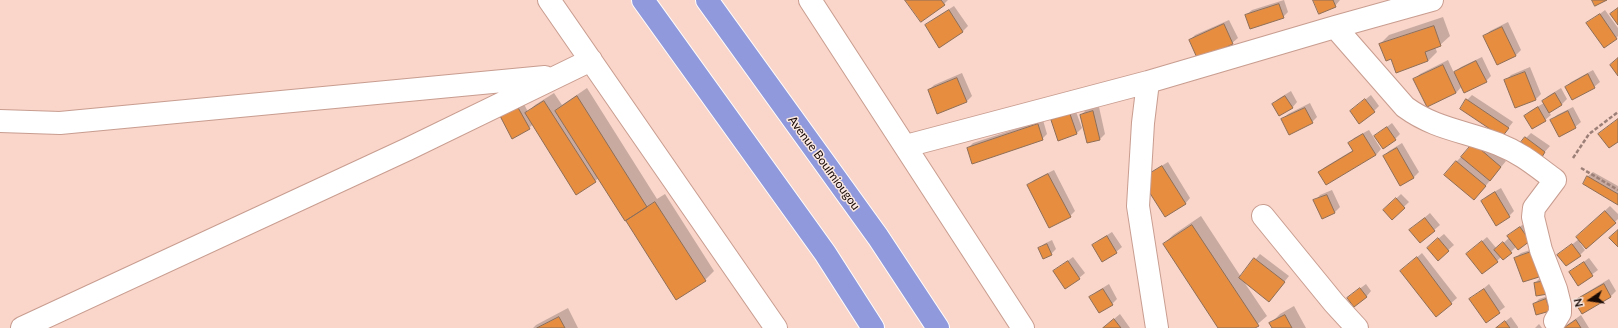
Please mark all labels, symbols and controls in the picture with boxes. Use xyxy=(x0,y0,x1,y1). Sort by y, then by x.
street label: Avenue Boulmiougou xyxy=(785,113,863,213)
north arrow xyxy=(1570,280,1610,320)
text: N xyxy=(1571,297,1585,308)

